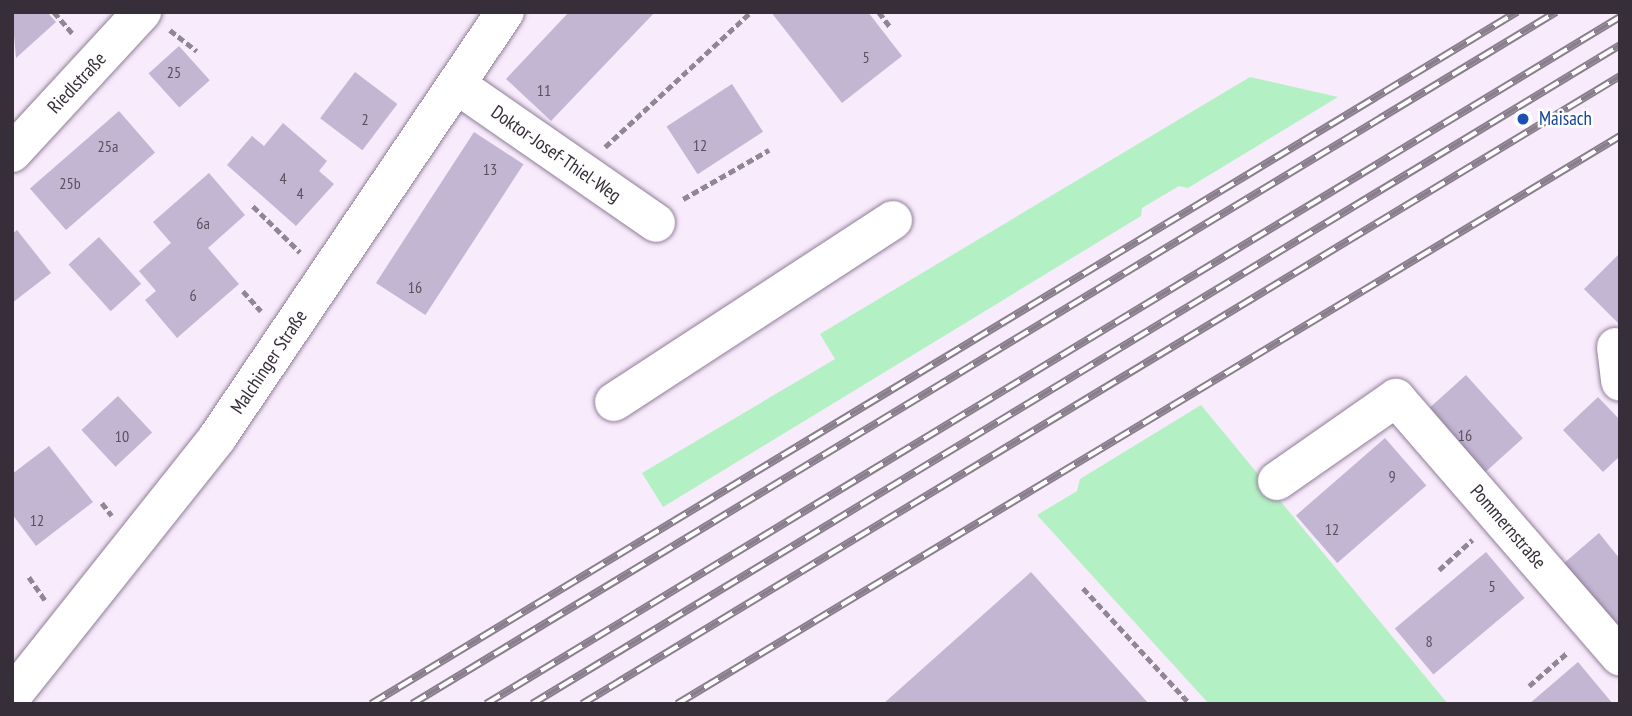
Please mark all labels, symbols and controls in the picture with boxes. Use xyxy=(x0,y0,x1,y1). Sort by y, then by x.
house number: 5 xyxy=(862,47,870,67)
street label: Riedlstraße xyxy=(43,48,111,118)
house number: 25 xyxy=(167,62,181,82)
house number: 11 xyxy=(537,80,551,100)
street label: Doktor-Josef-Thiel-Weg xyxy=(487,101,625,207)
place label: Maisach xyxy=(1539,108,1592,130)
house number: 2 xyxy=(361,109,369,129)
marker: Maisach xyxy=(1513,109,1533,129)
house number: 12 xyxy=(693,135,707,155)
house number: 25a xyxy=(98,136,118,156)
house number: 13 xyxy=(483,159,497,179)
house number: 4 xyxy=(279,168,287,188)
house number: 25b xyxy=(59,173,81,193)
house number: 4 xyxy=(296,183,304,203)
house number: 6a xyxy=(196,213,210,233)
house number: 16 xyxy=(408,277,422,297)
house number: 6 xyxy=(189,285,197,305)
street label: Malchinger Straße xyxy=(226,306,312,418)
house number: 16 xyxy=(1458,425,1472,445)
house number: 10 xyxy=(115,426,129,446)
house number: 9 xyxy=(1388,466,1396,486)
street label: Pommernstraße xyxy=(1465,480,1551,574)
house number: 12 xyxy=(30,510,44,530)
house number: 12 xyxy=(1325,519,1339,539)
house number: 5 xyxy=(1488,576,1496,596)
house number: 8 xyxy=(1425,631,1433,651)

